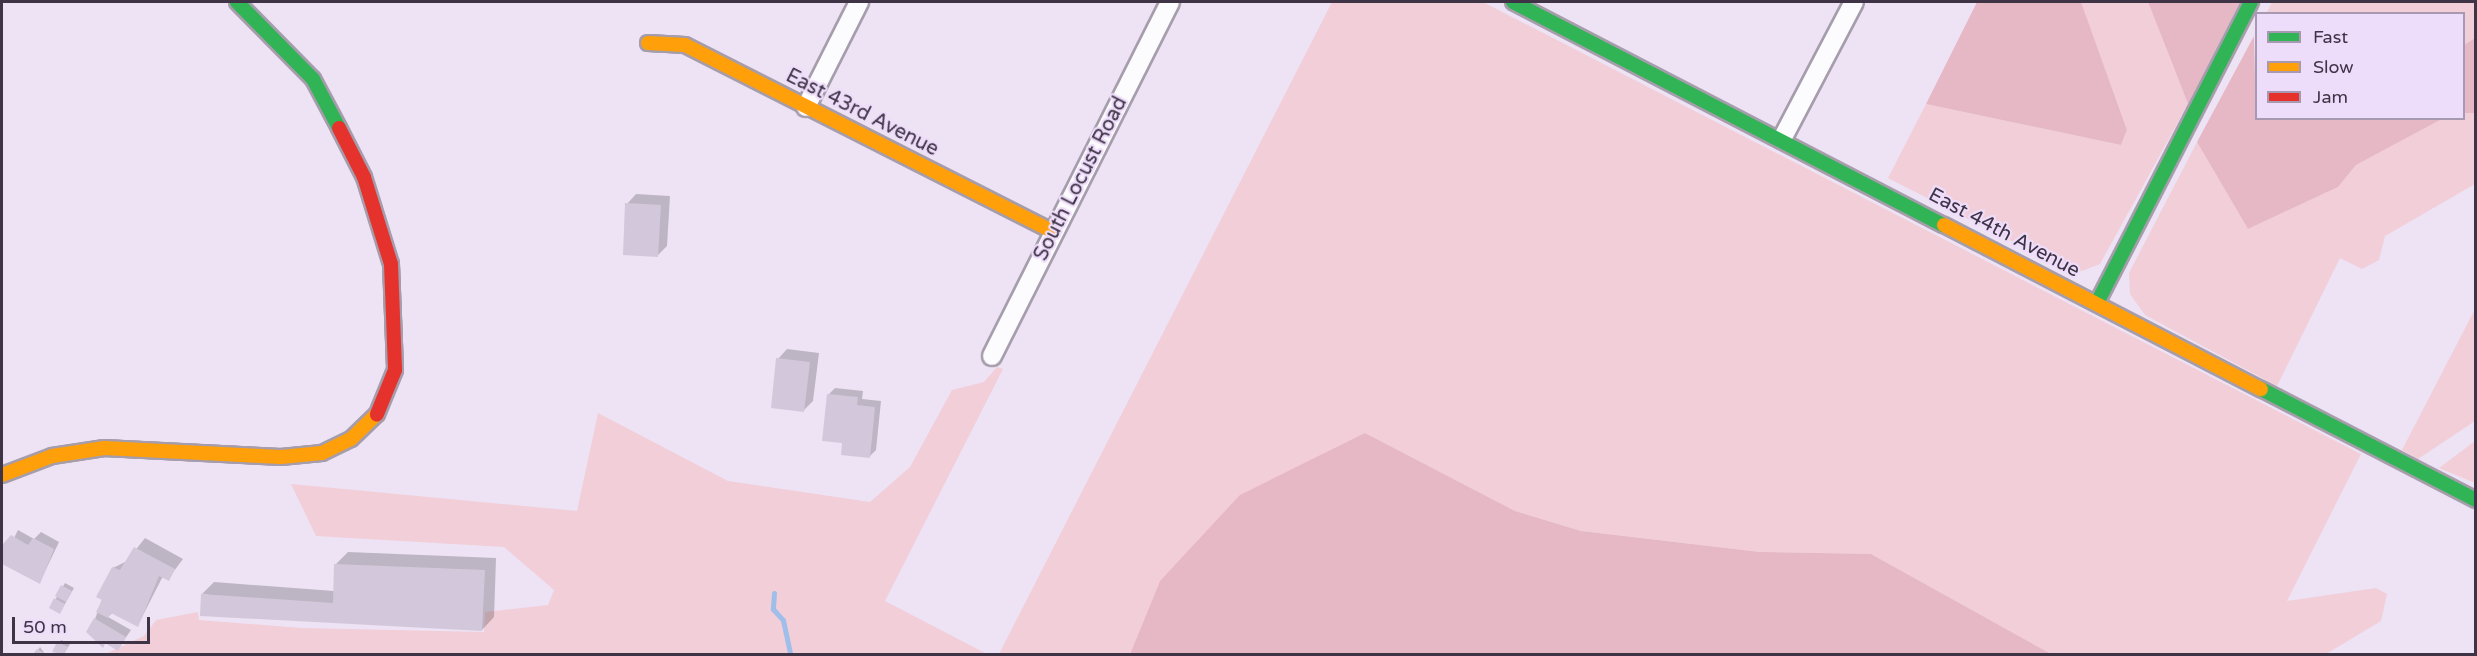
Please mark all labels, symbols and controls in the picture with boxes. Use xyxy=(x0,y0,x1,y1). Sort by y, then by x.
legend xyxy=(2255,12,2465,120)
text: Fast xyxy=(2313,26,2348,48)
text: Slow xyxy=(2313,56,2354,78)
street label: East 43rd Avenue xyxy=(782,64,942,162)
text: Jam xyxy=(2313,86,2348,108)
street label: South Locust Road xyxy=(1029,93,1133,265)
street label: East 44th Avenue xyxy=(1924,183,2084,283)
scale bar xyxy=(15,605,153,643)
text: 50 m xyxy=(23,616,67,638)

